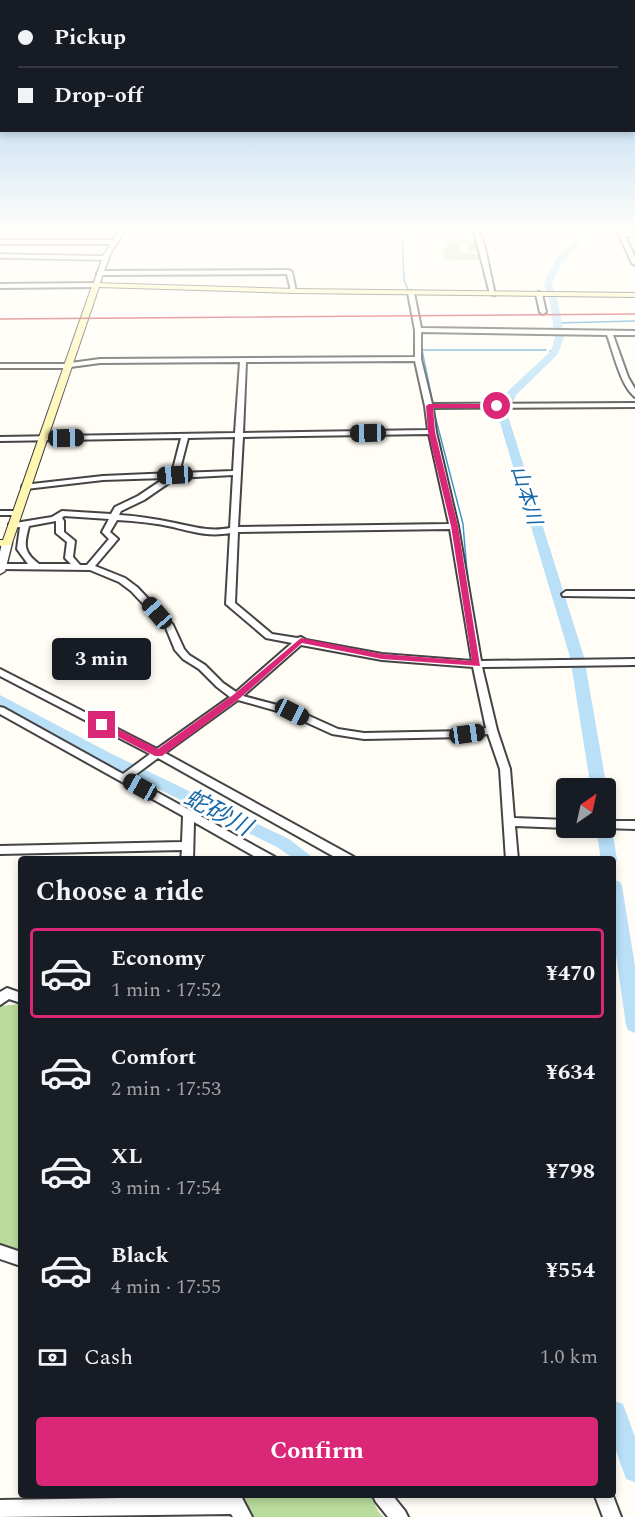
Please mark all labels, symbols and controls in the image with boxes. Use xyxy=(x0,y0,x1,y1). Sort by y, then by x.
text: Pickup xyxy=(54,21,126,54)
text: Drop-off xyxy=(54,79,143,112)
route start xyxy=(483,392,510,419)
car xyxy=(350,424,386,442)
car xyxy=(48,429,84,447)
water label: 山本川 xyxy=(503,462,550,530)
car xyxy=(157,465,193,485)
car xyxy=(138,594,176,632)
callout: 3 min xyxy=(52,638,152,680)
text: 3 min xyxy=(75,644,128,674)
car xyxy=(272,696,312,728)
route end xyxy=(88,711,115,738)
car xyxy=(448,723,486,745)
car xyxy=(120,770,160,804)
north arrow xyxy=(556,778,616,838)
map controls xyxy=(556,778,616,838)
water label: 蛇砂川 xyxy=(177,780,260,847)
text: Choose a ride xyxy=(36,871,204,913)
text: Economy xyxy=(111,942,204,975)
icon: car xyxy=(39,946,93,1000)
text: ¥470 xyxy=(546,957,595,990)
text: 1 min · 17:52 xyxy=(111,975,221,1005)
text: Comfort xyxy=(111,1041,196,1074)
icon: car xyxy=(39,1045,93,1099)
text: ¥634 xyxy=(546,1056,595,1089)
text: 2 min · 17:53 xyxy=(111,1074,221,1104)
text: XL xyxy=(111,1140,142,1173)
icon: car xyxy=(39,1144,93,1198)
text: ¥798 xyxy=(546,1155,595,1188)
text: 3 min · 17:54 xyxy=(111,1173,221,1203)
text: Black xyxy=(111,1239,169,1272)
icon: car xyxy=(39,1243,93,1297)
text: ¥554 xyxy=(546,1254,595,1287)
text: 4 min · 17:55 xyxy=(111,1272,221,1302)
icon: cash xyxy=(36,1341,69,1374)
text: Cash xyxy=(84,1341,133,1374)
text: 1.0 km xyxy=(540,1342,598,1372)
button: Confirm xyxy=(36,1417,598,1486)

